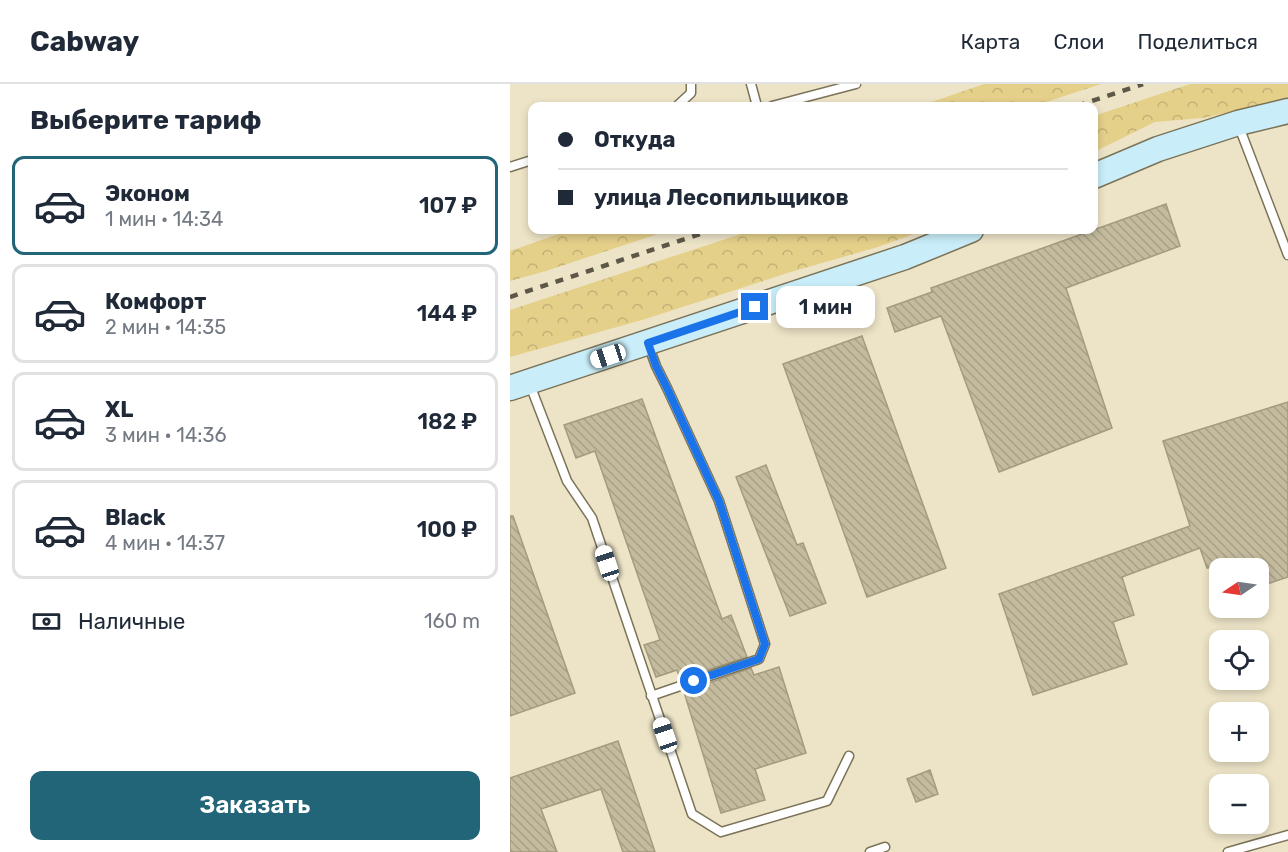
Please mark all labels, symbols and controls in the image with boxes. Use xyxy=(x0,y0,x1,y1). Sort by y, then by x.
text: Cabway xyxy=(30,25,139,58)
text: Карта xyxy=(960,29,1020,54)
text: Слои xyxy=(1053,29,1104,54)
text: Поделиться xyxy=(1137,29,1258,54)
text: Выберите тариф xyxy=(30,104,261,136)
text: Откуда xyxy=(594,126,676,153)
icon: car xyxy=(33,179,87,233)
text: Эконом xyxy=(105,180,190,207)
text: улица Лесопильщиков xyxy=(594,184,849,211)
text: 107 ₽ xyxy=(419,192,477,219)
text: 1 мин · 14:34 xyxy=(105,207,223,231)
callout: 1 мин xyxy=(776,286,875,328)
icon: car xyxy=(33,287,87,341)
text: Комфорт xyxy=(105,288,206,315)
route end xyxy=(741,293,768,320)
text: 1 мин xyxy=(799,295,852,319)
text: 144 ₽ xyxy=(417,300,477,327)
text: 2 мин · 14:35 xyxy=(105,315,226,339)
car xyxy=(588,342,628,370)
icon: car xyxy=(33,395,87,449)
text: XL xyxy=(105,396,133,423)
text: 182 ₽ xyxy=(417,408,477,435)
text: 3 мин · 14:36 xyxy=(105,423,227,447)
icon: car xyxy=(33,503,87,557)
text: Black xyxy=(105,504,166,531)
text: 100 ₽ xyxy=(417,516,477,543)
text: 4 мин · 14:37 xyxy=(105,531,225,555)
car xyxy=(593,543,621,583)
north arrow xyxy=(1209,558,1269,618)
map controls xyxy=(1209,558,1269,834)
icon: cash xyxy=(30,605,63,638)
text: Наличные xyxy=(78,608,185,635)
text: 160 m xyxy=(424,609,480,633)
button: locate xyxy=(1209,630,1269,690)
route start xyxy=(680,667,707,694)
button: + xyxy=(1209,702,1269,762)
car xyxy=(651,715,679,755)
button: Заказать xyxy=(30,771,480,840)
button: − xyxy=(1209,774,1269,834)

